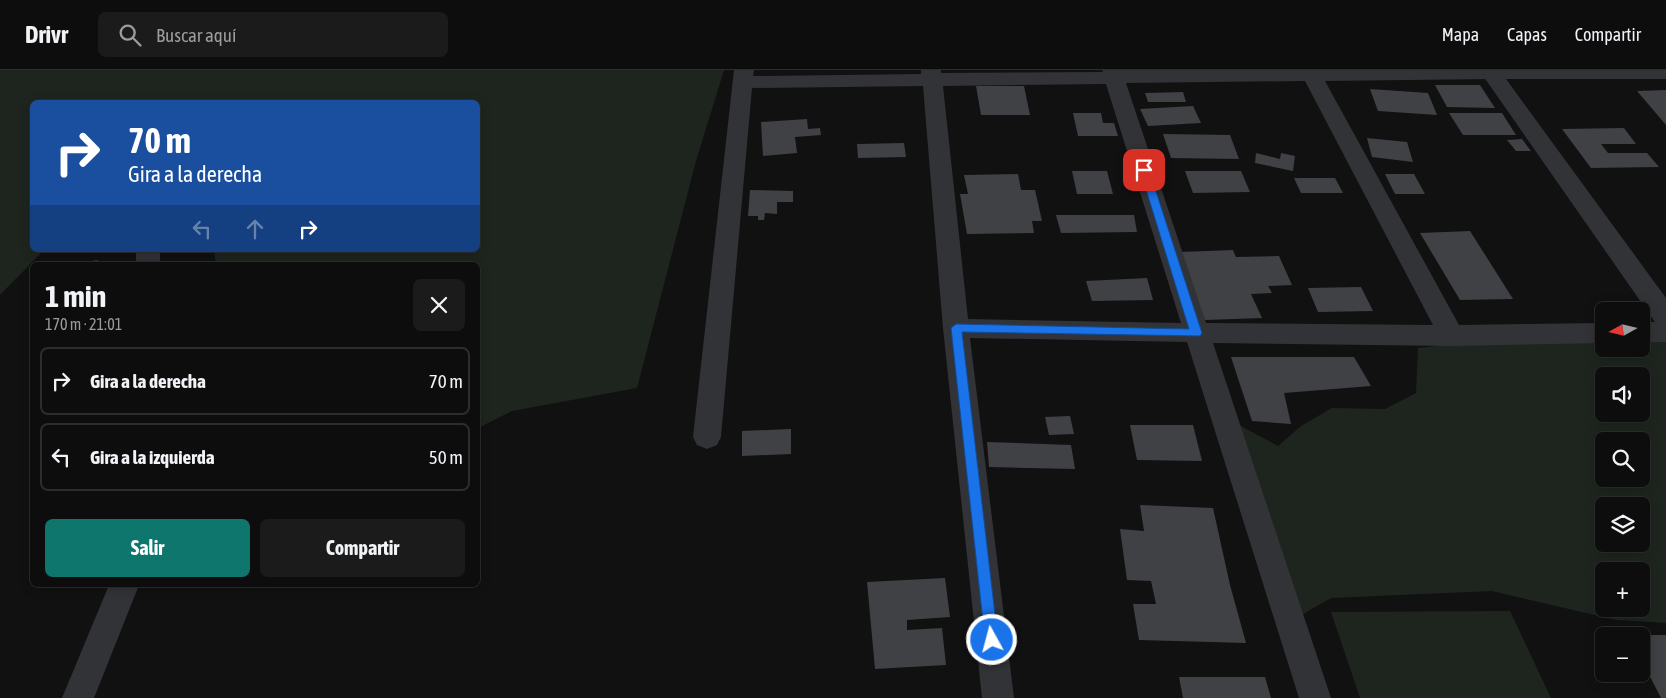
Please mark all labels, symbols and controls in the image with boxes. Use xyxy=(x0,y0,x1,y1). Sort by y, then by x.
search box xyxy=(98,12,448,57)
text: Drivr xyxy=(25,21,68,48)
icon: search xyxy=(116,21,144,49)
text: Buscar aquí xyxy=(156,24,236,46)
text: Mapa xyxy=(1442,24,1479,45)
text: Capas xyxy=(1507,24,1547,45)
text: Compartir xyxy=(1575,24,1641,45)
icon: right xyxy=(45,120,110,185)
text: 70 m xyxy=(128,120,191,160)
pin xyxy=(1123,149,1165,191)
icon: arrive xyxy=(1130,156,1158,184)
text: Gira a la derecha xyxy=(128,161,262,187)
icon: left xyxy=(188,215,216,243)
icon: ahead xyxy=(241,215,269,243)
icon: right xyxy=(294,215,322,243)
text: 1 min xyxy=(45,279,106,313)
button: close xyxy=(413,279,465,331)
north arrow xyxy=(1595,302,1650,358)
map controls xyxy=(1595,302,1650,682)
text: 170 m · 21:01 xyxy=(45,315,122,333)
icon: right xyxy=(47,367,75,395)
button: sound xyxy=(1595,367,1650,422)
text: Gira a la derecha xyxy=(90,370,206,392)
text: 70 m xyxy=(429,370,463,392)
button: search xyxy=(1595,432,1650,487)
icon: left xyxy=(47,443,75,471)
text: Gira a la izquierda xyxy=(90,446,215,468)
text: 50 m xyxy=(429,446,463,468)
button: layers xyxy=(1595,497,1650,552)
button: Salir xyxy=(45,519,250,577)
button: Compartir xyxy=(260,519,465,577)
button: + xyxy=(1595,562,1650,617)
position arrow xyxy=(965,613,1017,665)
button: − xyxy=(1595,627,1650,682)

